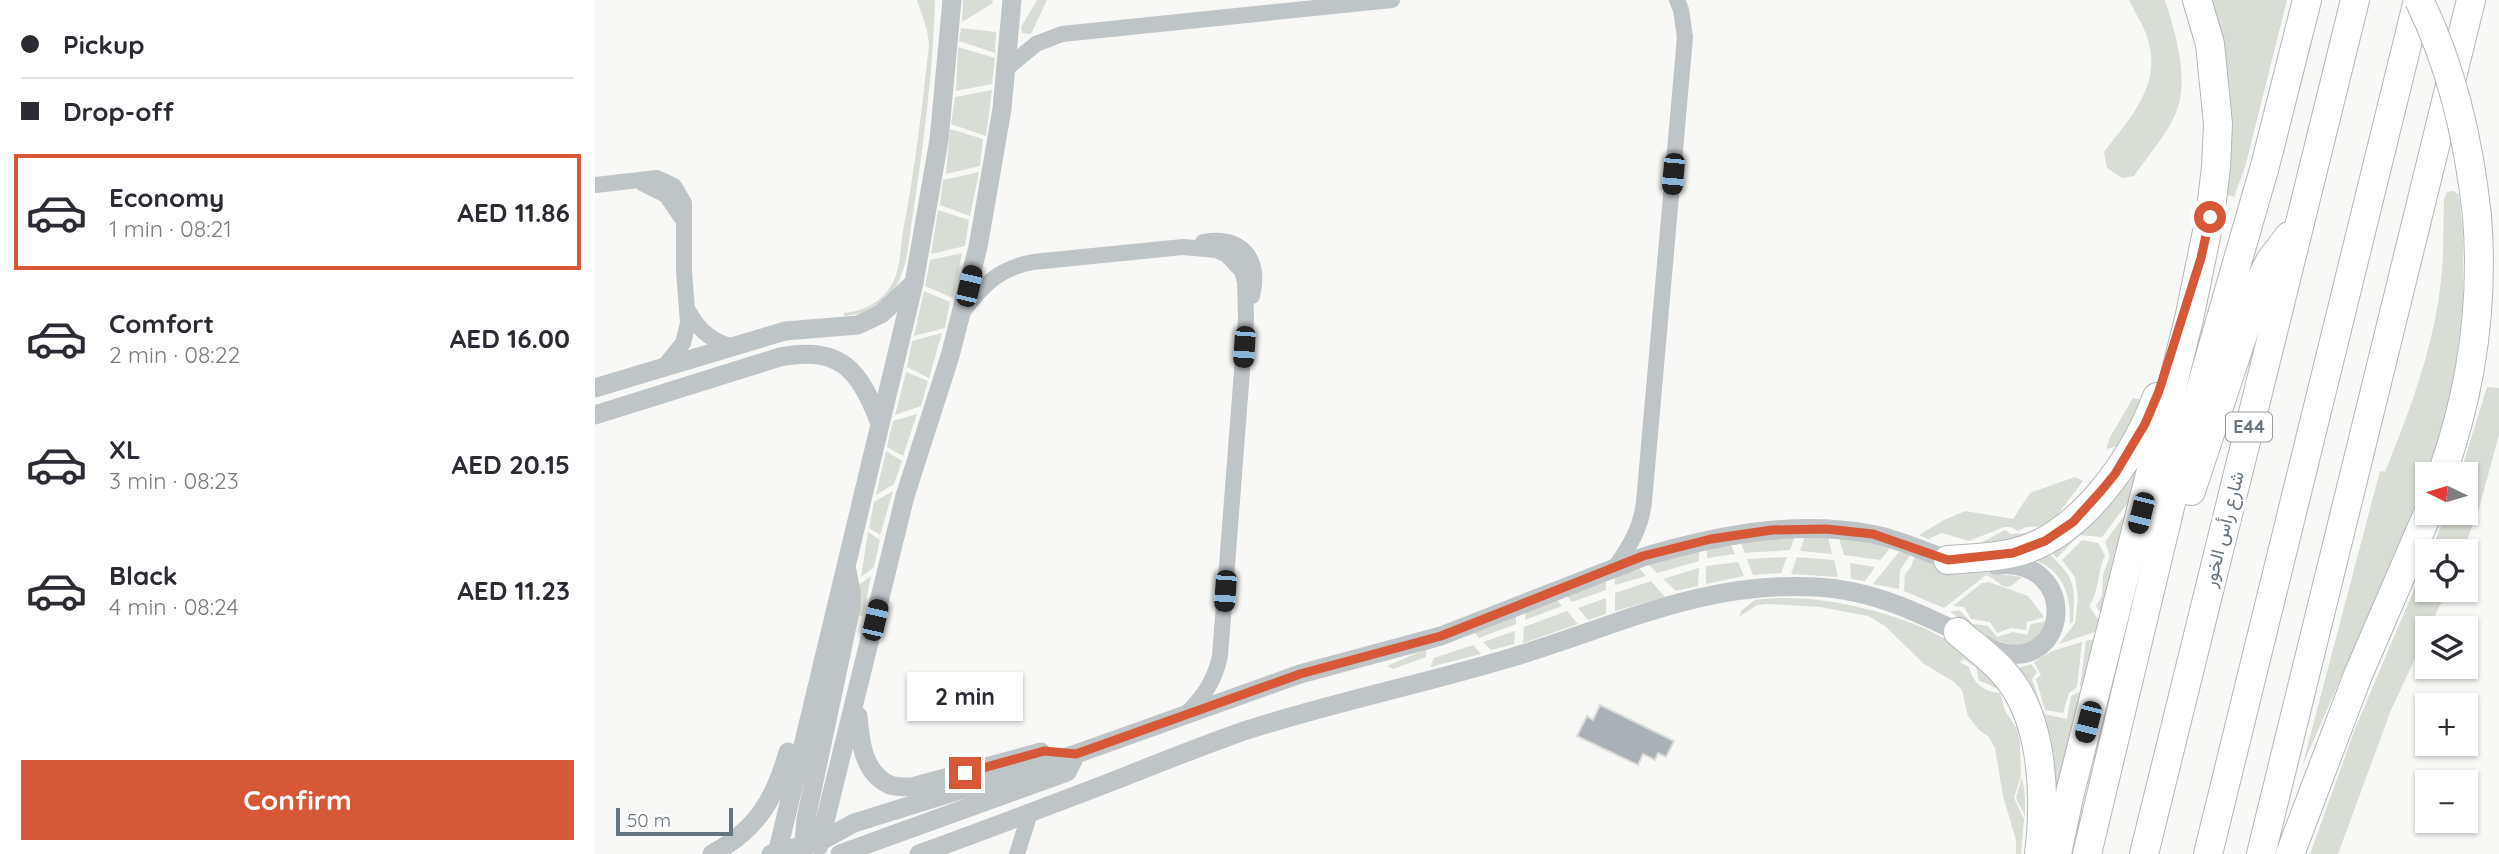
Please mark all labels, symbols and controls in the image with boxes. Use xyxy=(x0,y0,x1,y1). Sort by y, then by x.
text: Pickup xyxy=(63,28,145,61)
text: Drop-off xyxy=(63,95,174,128)
car xyxy=(1661,152,1686,196)
icon: car xyxy=(25,181,88,244)
text: Economy xyxy=(109,181,224,214)
text: AED 11.86 xyxy=(457,196,570,229)
route start xyxy=(2194,201,2226,233)
text: 1 min · 08:21 xyxy=(109,214,232,243)
car xyxy=(955,263,984,309)
icon: car xyxy=(25,307,88,370)
text: Comfort xyxy=(109,307,214,340)
text: AED 16.00 xyxy=(450,322,570,355)
car xyxy=(1233,325,1256,369)
text: 2 min · 08:22 xyxy=(109,340,240,369)
road number: E44 xyxy=(2226,412,2272,442)
icon: car xyxy=(25,433,88,496)
text: XL xyxy=(109,433,141,466)
text: AED 20.15 xyxy=(452,448,570,481)
north arrow xyxy=(2415,462,2478,525)
map controls xyxy=(2415,462,2478,833)
text: 3 min · 08:23 xyxy=(109,466,239,495)
street label: شارع رأس الخور xyxy=(2197,469,2250,591)
car xyxy=(2126,490,2157,536)
button: locate xyxy=(2415,539,2478,602)
icon: car xyxy=(25,559,88,622)
text: Black xyxy=(109,559,178,592)
car xyxy=(1214,569,1237,613)
text: AED 11.23 xyxy=(457,574,570,607)
text: 4 min · 08:24 xyxy=(109,592,239,621)
car xyxy=(861,597,890,643)
button: layers xyxy=(2415,616,2478,679)
callout: 2 min xyxy=(907,672,1023,720)
text: 2 min xyxy=(935,682,995,711)
button: + xyxy=(2415,693,2478,756)
car xyxy=(2073,699,2104,745)
route end xyxy=(949,757,981,789)
button: Confirm xyxy=(21,760,574,840)
button: − xyxy=(2415,770,2478,833)
scale bar xyxy=(616,805,733,837)
text: 50 m xyxy=(627,808,671,832)

